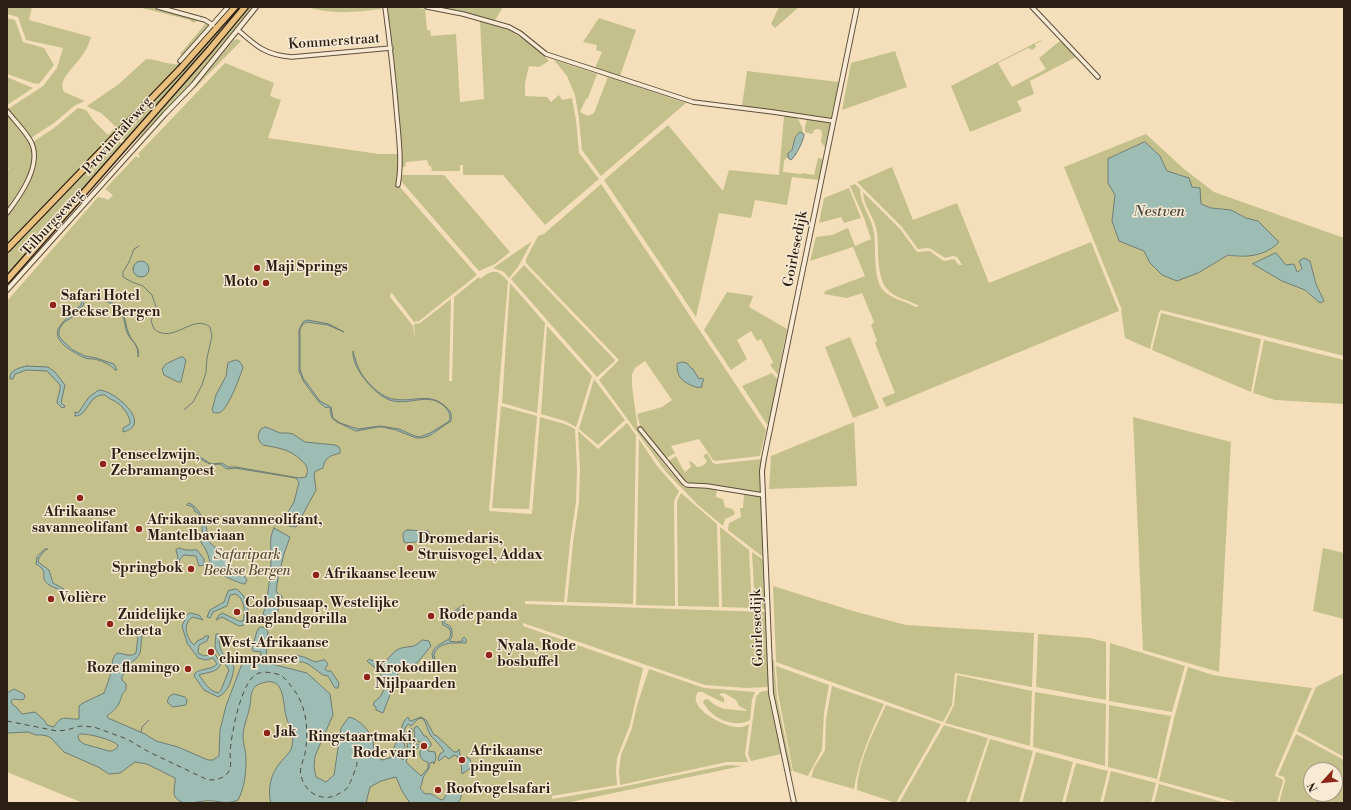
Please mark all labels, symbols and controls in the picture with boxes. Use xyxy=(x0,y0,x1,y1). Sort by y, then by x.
street label: Kommerstraat xyxy=(288,30,380,54)
street label: Provincialeweg xyxy=(80,94,156,178)
street label: Tilburgseweg xyxy=(18,186,88,260)
water label: Nestven xyxy=(1133,203,1185,221)
street label: Goirlesedijk xyxy=(780,209,812,289)
place label: Maji Springs xyxy=(265,260,348,276)
marker: Maji Springs xyxy=(252,263,262,273)
place label: Moto xyxy=(224,275,258,291)
marker: Moto xyxy=(261,278,271,288)
place label: Safari Hotel Beekse Bergen xyxy=(61,289,160,322)
marker: Safari Hotel Beekse Bergen xyxy=(48,300,58,310)
place label: Penseelzwijn, Zebramangoest xyxy=(111,448,214,480)
marker: Penseelzwijn, Zebramangoest xyxy=(98,459,108,469)
marker: Afrikaanse savanneolifant xyxy=(75,493,85,503)
place label: Afrikaanse savanneolifant xyxy=(32,505,128,538)
place label: Afrikaanse savanneolifant, Mantelbaviaan xyxy=(147,513,322,546)
marker: Afrikaanse savanneolifant, Mantelbaviaan xyxy=(134,524,144,534)
place label: Dromedaris, Struisvogel, Addax xyxy=(418,532,543,564)
marker: Dromedaris, Struisvogel, Addax xyxy=(405,543,415,553)
park label: Safaripark Beekse Bergen xyxy=(203,548,291,580)
place label: Springbok xyxy=(112,561,183,577)
marker: Springbok xyxy=(186,564,196,574)
place label: Afrikaanse leeuw xyxy=(324,567,437,583)
marker: Afrikaanse leeuw xyxy=(311,570,321,580)
street label: Goirlesedijk xyxy=(748,589,768,667)
place label: Volière xyxy=(59,591,107,607)
marker: Volière xyxy=(46,594,56,604)
place label: Colobusaap, Westelijke laaglandgorilla xyxy=(245,596,399,628)
marker: Colobusaap, Westelijke laaglandgorilla xyxy=(232,607,242,617)
place label: Zuidelijke cheeta xyxy=(118,608,186,640)
place label: Rode panda xyxy=(439,608,517,624)
marker: Rode panda xyxy=(426,611,436,621)
marker: Zuidelijke cheeta xyxy=(105,619,115,629)
place label: West-Afrikaanse chimpansee xyxy=(219,636,329,668)
place label: Nyala, Rode bosbuffel xyxy=(497,639,576,672)
marker: West-Afrikaanse chimpansee xyxy=(206,647,216,657)
marker: Nyala, Rode bosbuffel xyxy=(484,650,494,660)
place label: Roze flamingo xyxy=(87,661,180,677)
place label: Krokodillen Nijlpaarden xyxy=(375,661,457,694)
marker: Roze flamingo xyxy=(183,664,193,674)
marker: Krokodillen Nijlpaarden xyxy=(362,672,372,682)
place label: Jak xyxy=(275,725,297,741)
marker: Jak xyxy=(262,728,272,738)
place label: Ringstaartmaki, Rode vari xyxy=(308,730,416,762)
marker: Ringstaartmaki, Rode vari xyxy=(419,741,429,751)
place label: Afrikaanse pinguïn xyxy=(470,744,543,776)
marker: Afrikaanse pinguïn xyxy=(457,755,467,765)
north arrow xyxy=(1303,762,1343,802)
text: N xyxy=(1305,780,1321,794)
place label: Roofvogelsafari xyxy=(446,782,550,798)
marker: Roofvogelsafari xyxy=(433,785,443,795)

